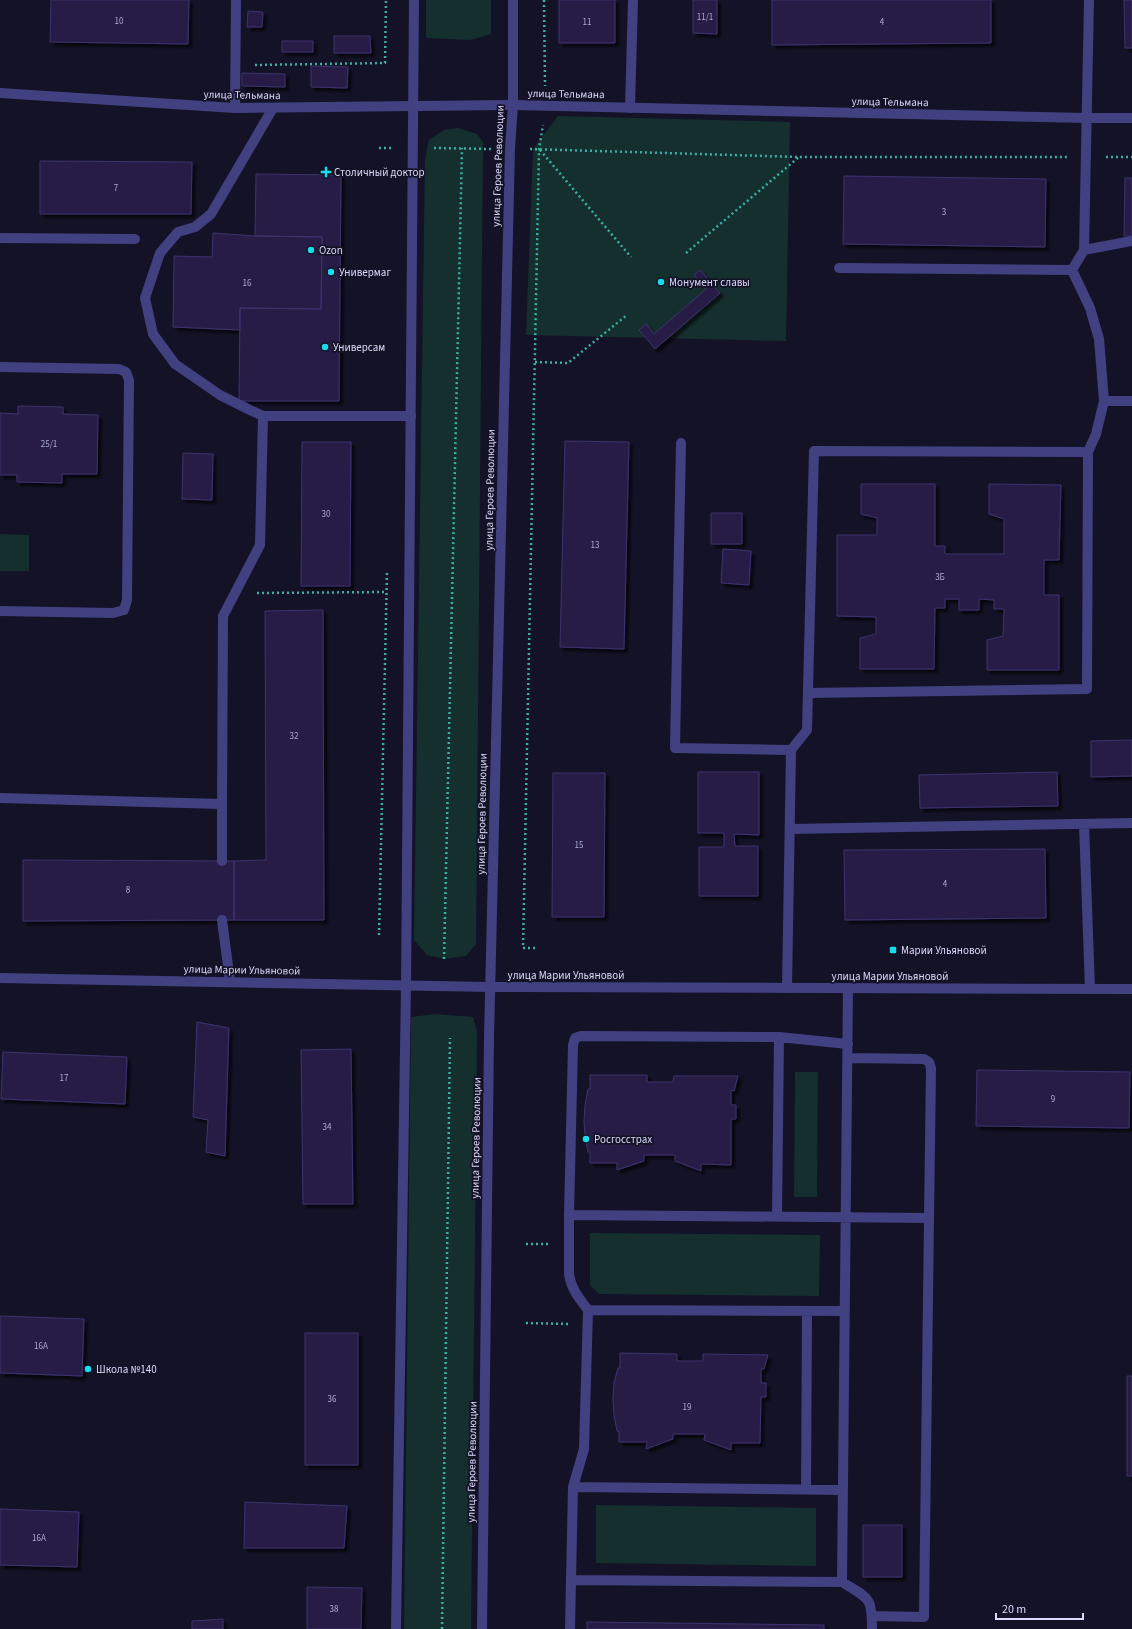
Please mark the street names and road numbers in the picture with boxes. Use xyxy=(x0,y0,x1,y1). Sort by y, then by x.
street label: улица Тельмана xyxy=(527,86,605,102)
street label: улица Тельмана xyxy=(203,87,281,103)
street label: улица Тельмана xyxy=(851,94,929,110)
street label: улица Героев Революции xyxy=(488,105,508,227)
street label: улица Героев Революции xyxy=(481,429,499,551)
street label: улица Героев Революции xyxy=(473,753,491,875)
street label: улица Марии Ульяновой xyxy=(183,961,301,979)
street label: улица Марии Ульяновой xyxy=(508,968,624,983)
street label: улица Марии Ульяновой xyxy=(832,969,948,984)
street label: улица Героев Революции xyxy=(467,1077,485,1199)
street label: улица Героев Революции xyxy=(463,1401,481,1523)

